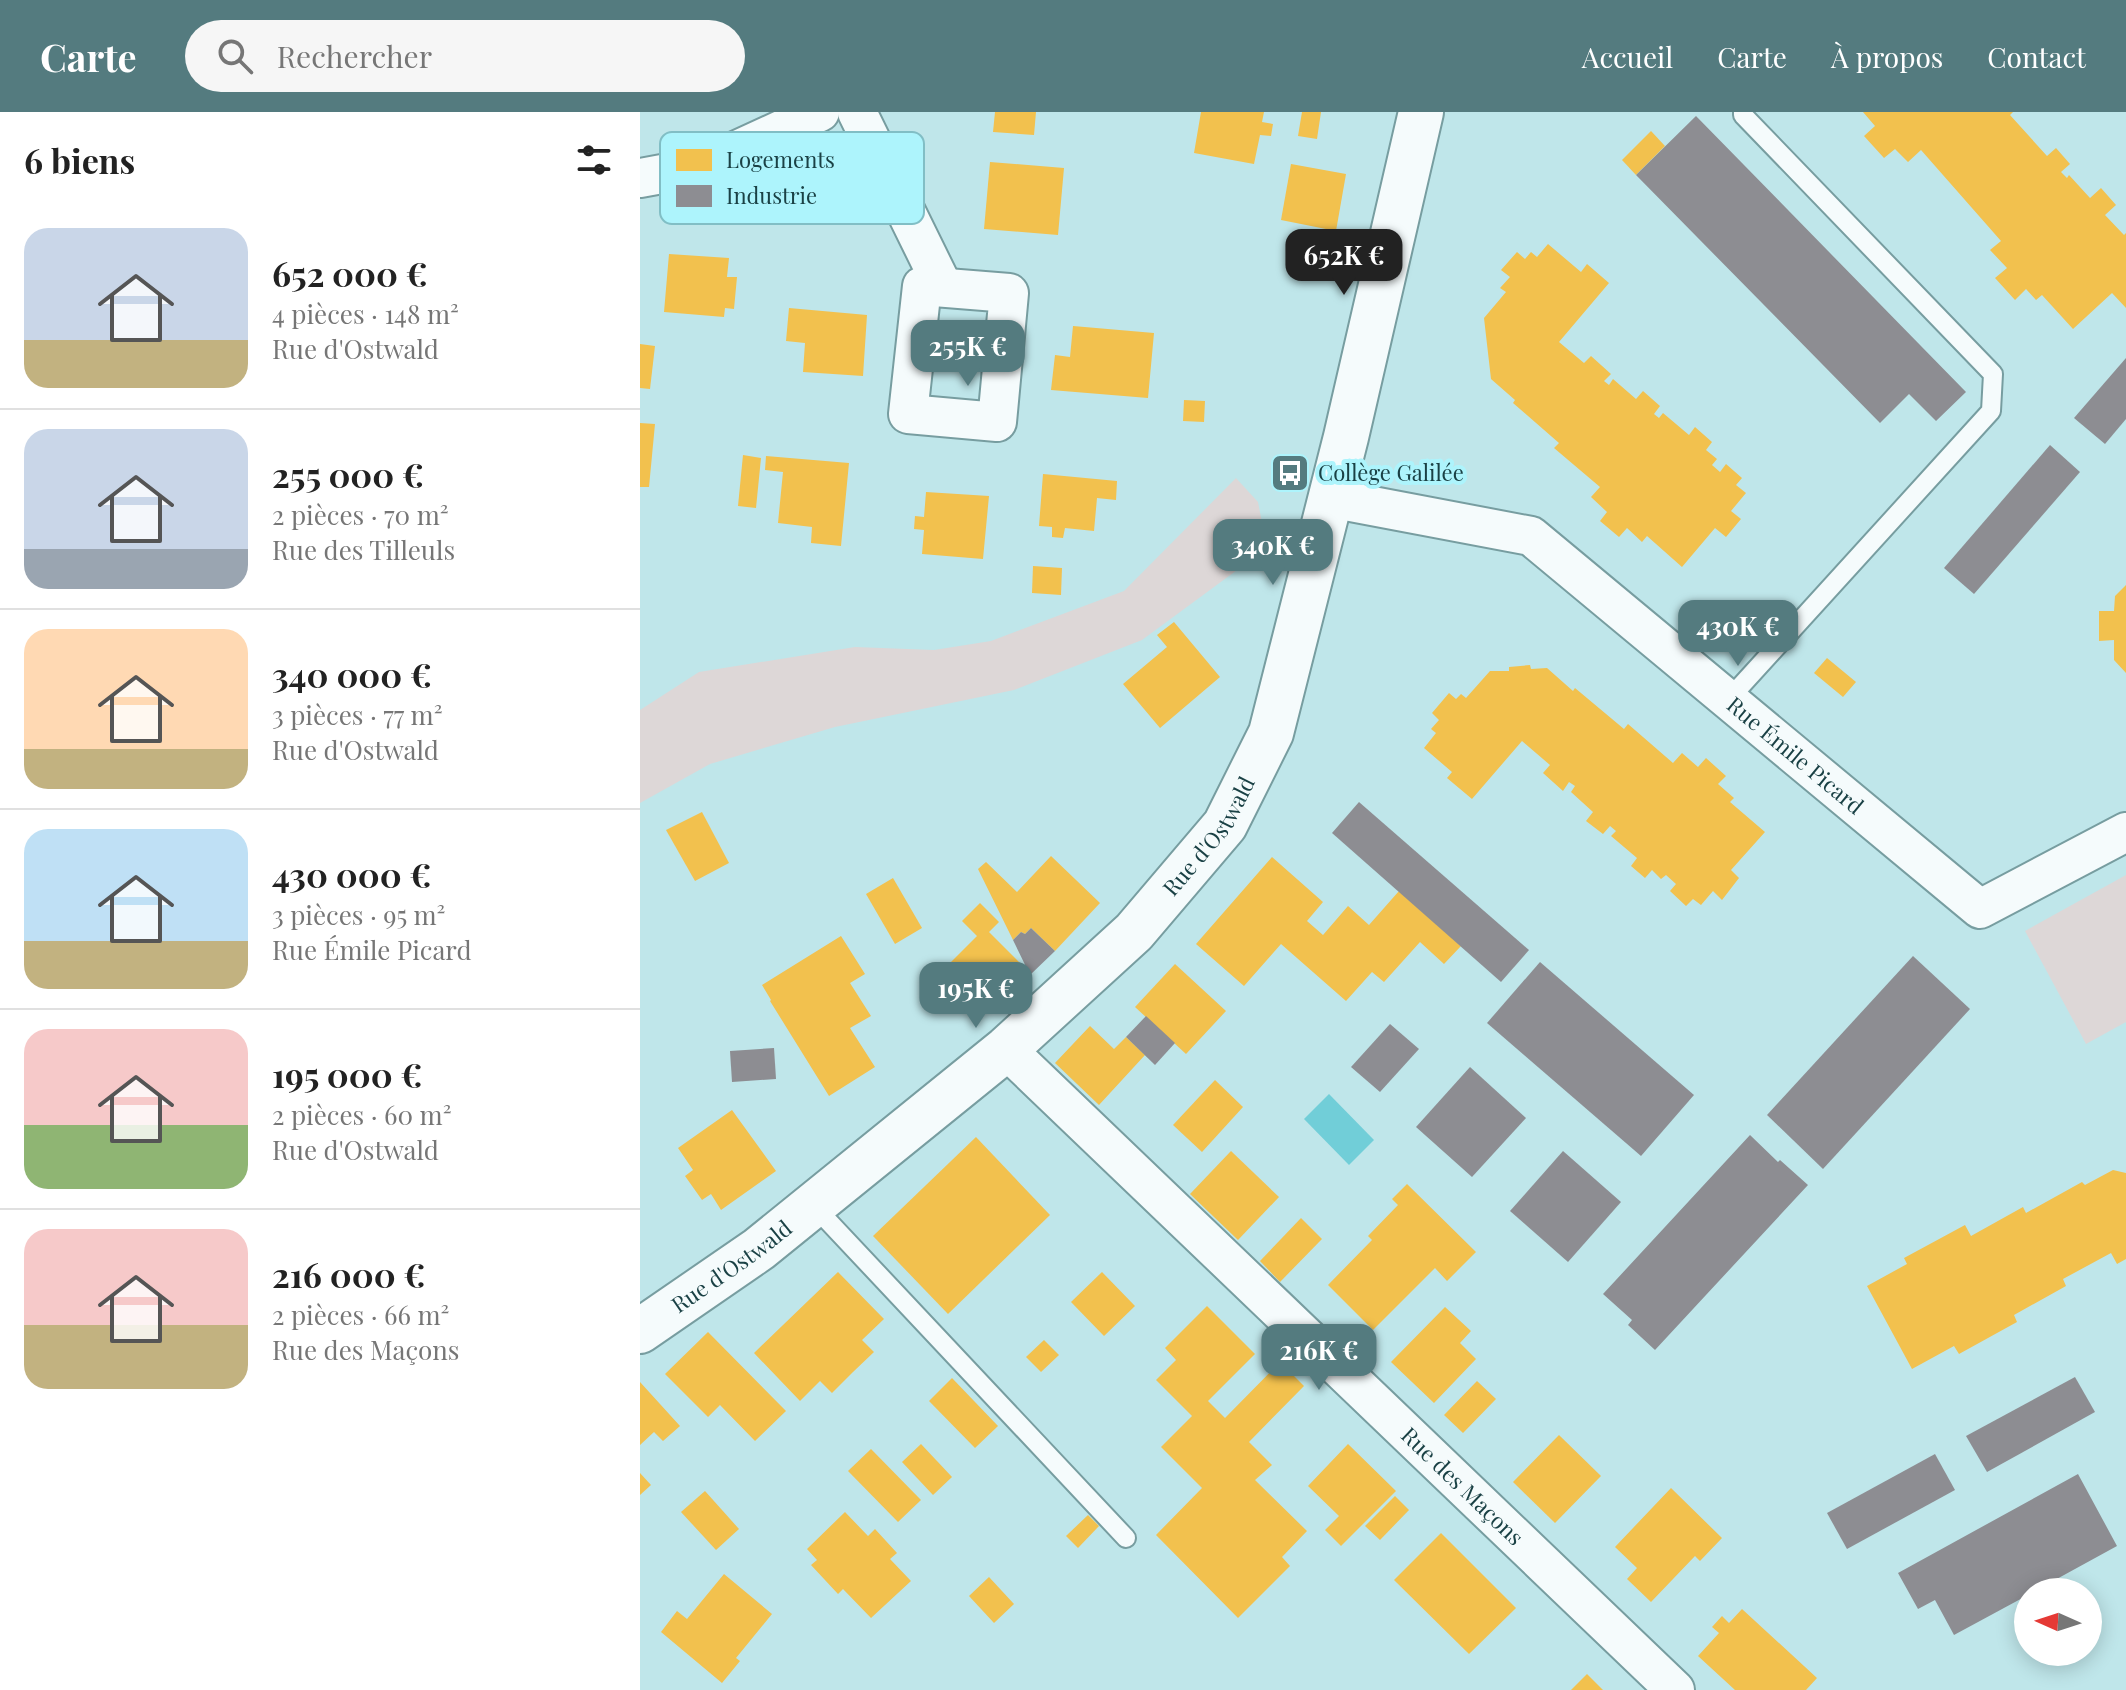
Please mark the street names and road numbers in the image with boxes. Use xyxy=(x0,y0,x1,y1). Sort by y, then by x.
street label: Rue Émile Picard xyxy=(1721,689,1871,820)
street label: Rue d'Ostwald xyxy=(1155,771,1261,902)
street label: Rue d'Ostwald xyxy=(665,1212,798,1319)
street label: Rue des Maçons xyxy=(1395,1420,1531,1551)

